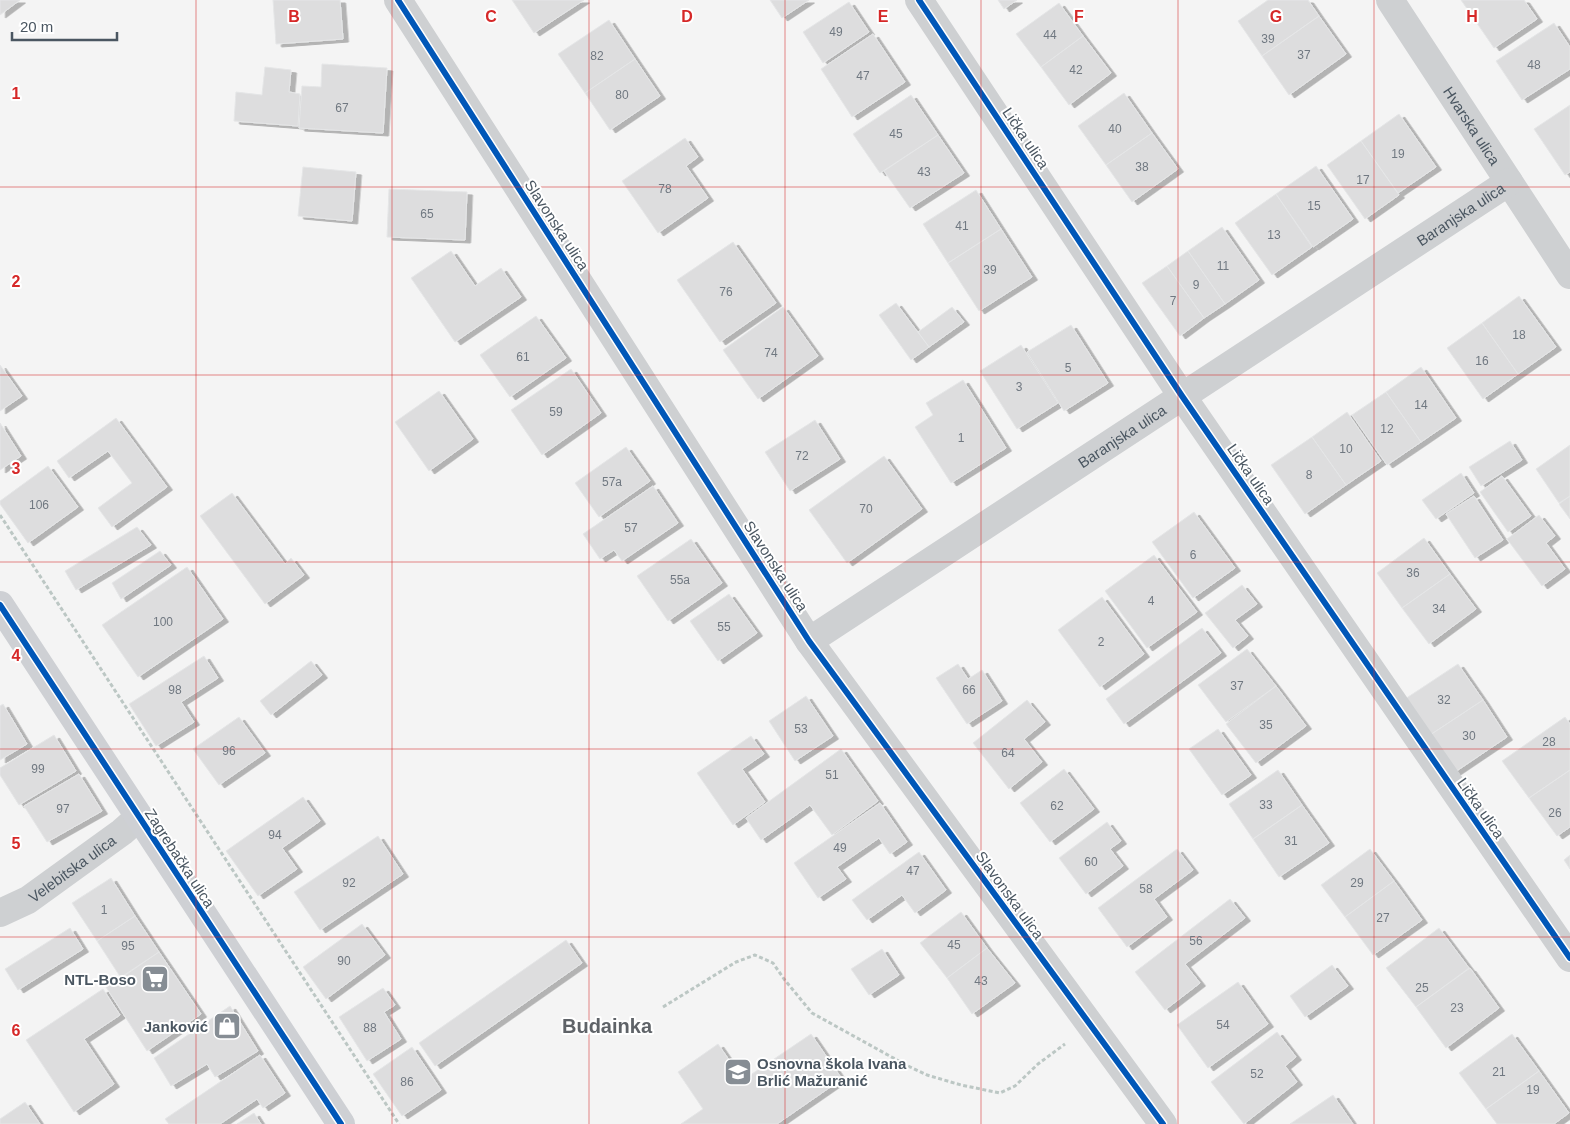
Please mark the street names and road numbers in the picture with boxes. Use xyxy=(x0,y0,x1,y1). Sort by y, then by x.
street label: Hvarska ulica xyxy=(1440,83,1504,168)
street label: Lička ulica xyxy=(999,104,1053,172)
street label: Slavonska ulica xyxy=(521,177,593,274)
street label: Baranjska ulica xyxy=(1413,178,1508,249)
street label: Baranjska ulica xyxy=(1075,401,1170,471)
street label: Lička ulica xyxy=(1224,440,1278,508)
street label: Slavonska ulica xyxy=(740,518,812,615)
street label: Lička ulica xyxy=(1454,774,1508,842)
street label: Zagrebačka ulica xyxy=(142,805,219,911)
street label: Velebitska ulica xyxy=(25,831,119,905)
street label: Slavonska ulica xyxy=(972,848,1048,943)

